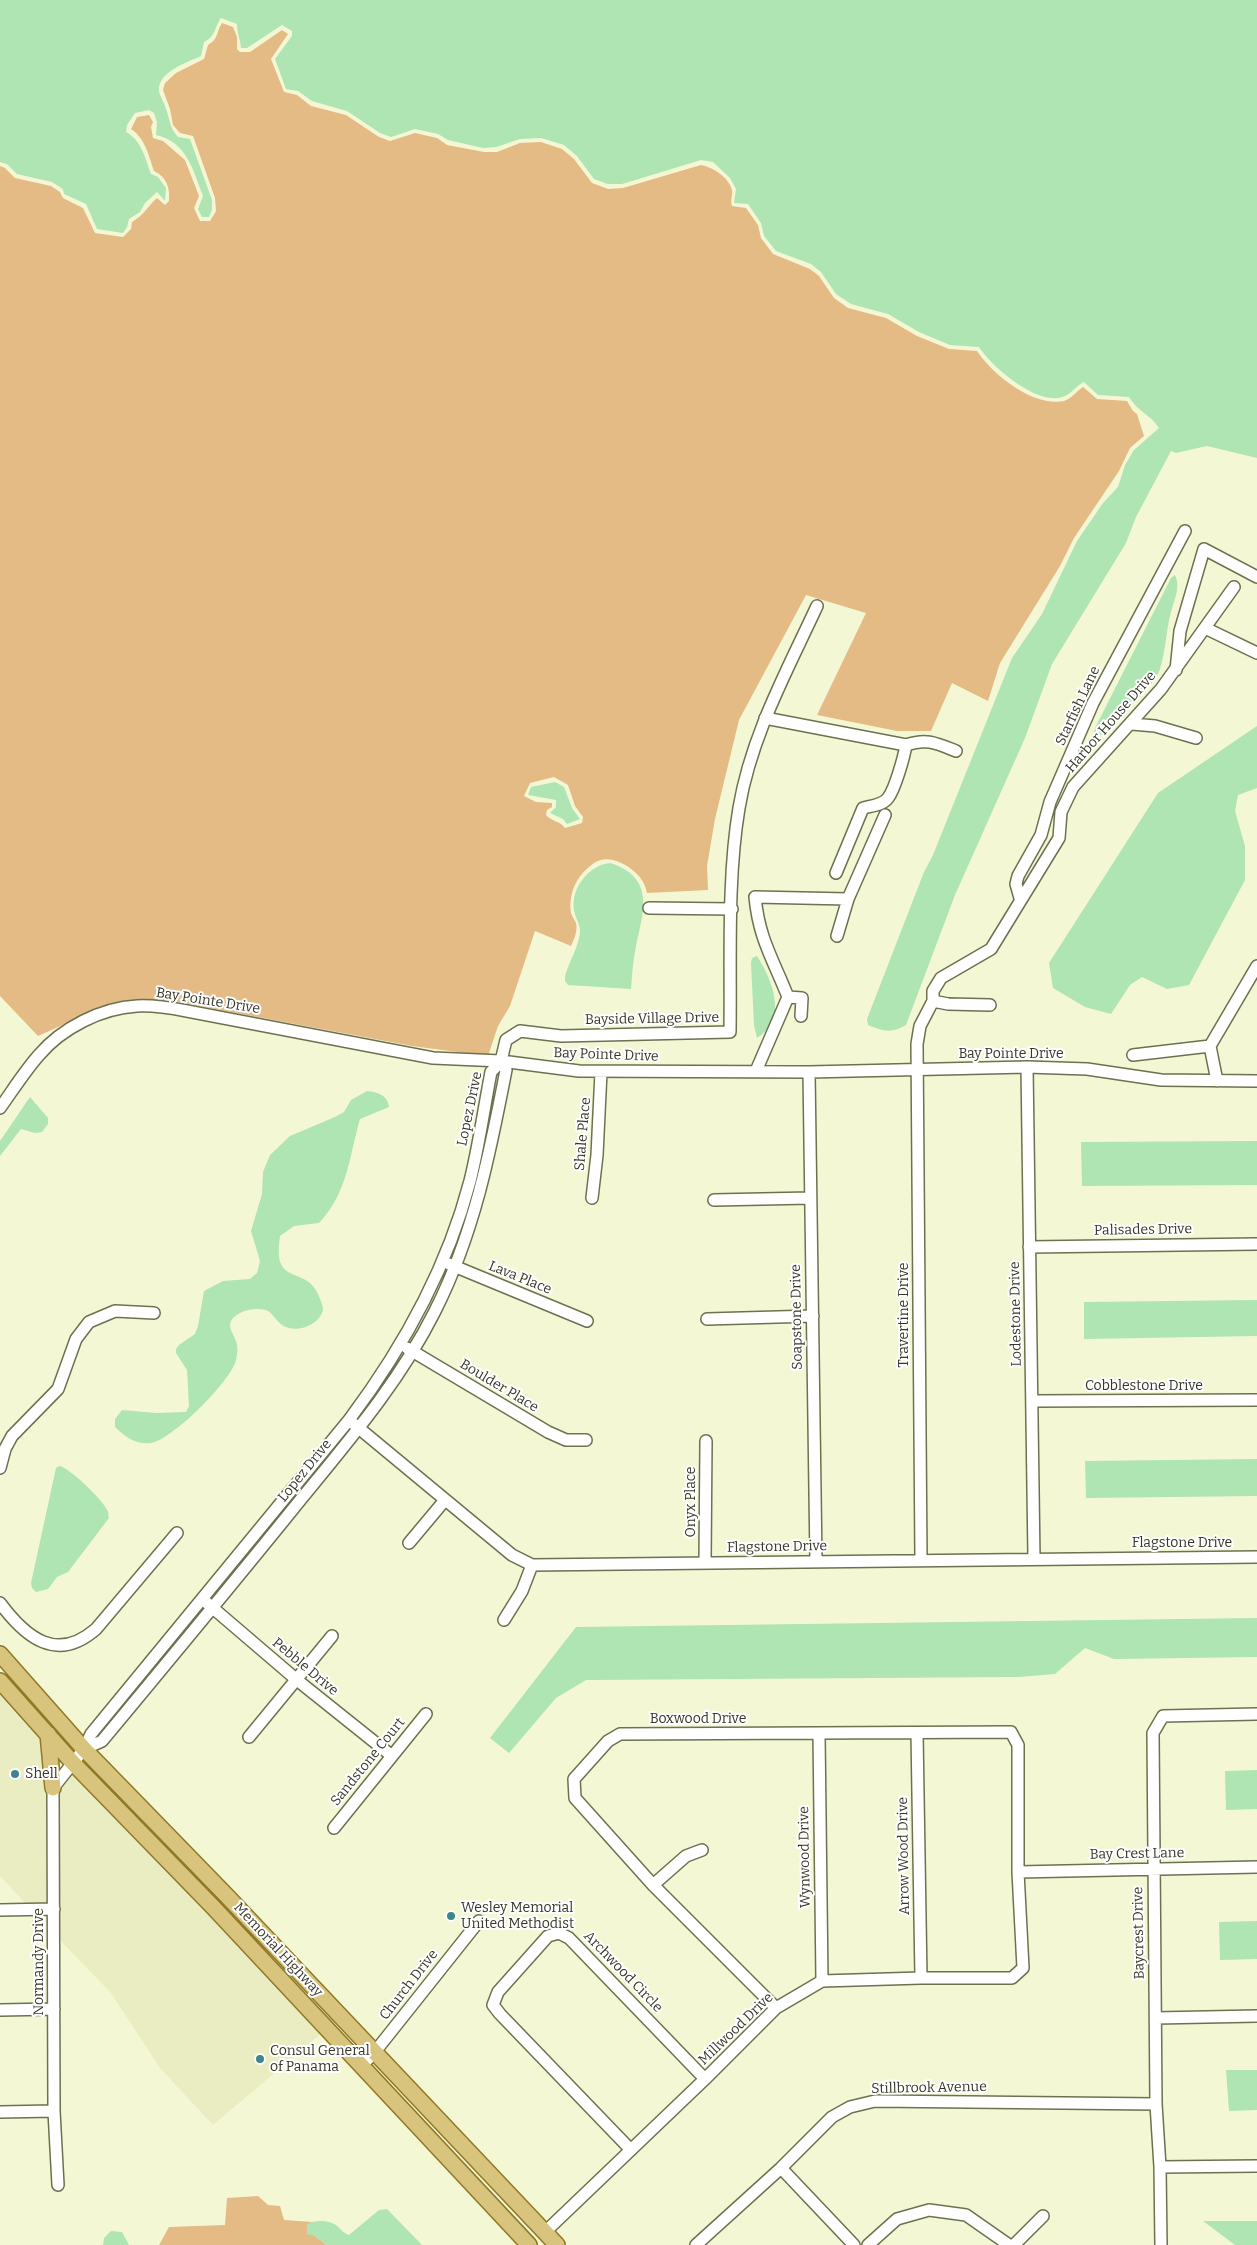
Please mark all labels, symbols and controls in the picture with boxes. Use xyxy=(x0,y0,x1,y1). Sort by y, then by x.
street label: Starfish Lane xyxy=(1052,664,1104,748)
street label: Harbor House Drive xyxy=(1062,668,1160,776)
street label: Bay Pointe Drive xyxy=(155,984,261,1018)
street label: Bayside Village Drive xyxy=(585,1009,719,1029)
street label: Bay Pointe Drive xyxy=(553,1045,659,1065)
street label: Bay Pointe Drive xyxy=(958,1046,1064,1062)
street label: Lopez Drive xyxy=(454,1070,486,1148)
street label: Shale Place xyxy=(571,1097,595,1171)
street label: Palisades Drive xyxy=(1094,1221,1192,1239)
street label: Lava Place xyxy=(486,1258,554,1298)
street label: Lodestone Drive xyxy=(1007,1261,1025,1367)
street label: Travertine Drive xyxy=(896,1263,912,1367)
street label: Soapstone Drive xyxy=(788,1264,806,1370)
street label: Boulder Place xyxy=(457,1356,541,1416)
street label: Cobblestone Drive xyxy=(1085,1378,1203,1394)
street label: Lopez Drive xyxy=(275,1436,335,1506)
street label: Onyx Place xyxy=(683,1467,699,1537)
street label: Flagstone Drive xyxy=(1132,1535,1232,1551)
street label: Flagstone Drive xyxy=(727,1538,827,1556)
street label: Pebble Drive xyxy=(269,1635,341,1699)
street label: Boxwood Drive xyxy=(650,1711,746,1727)
street label: Sandstone Court xyxy=(327,1715,409,1809)
place label: Shell xyxy=(25,1766,58,1782)
marker: Shell xyxy=(9,1768,21,1780)
street label: Arrow Wood Drive xyxy=(895,1797,913,1915)
street label: Wynwood Drive xyxy=(796,1806,814,1908)
street label: Bay Crest Lane xyxy=(1090,1845,1184,1863)
street label: Baycrest Drive xyxy=(1130,1887,1148,1979)
street label: Memorial Highway xyxy=(230,1899,326,2001)
place label: Wesley Memorial United Methodist xyxy=(461,1900,574,1932)
street label: Normandy Drive xyxy=(31,1908,47,2016)
marker: Wesley Memorial United Methodist xyxy=(445,1910,457,1922)
street label: Archwood Circle xyxy=(580,1928,666,2016)
street label: Church Drive xyxy=(376,1946,442,2024)
street label: Millwood Drive xyxy=(695,1989,777,2069)
place label: Consul General of Panama xyxy=(270,2043,370,2076)
marker: Consul General of Panama xyxy=(254,2053,266,2065)
street label: Stillbrook Avenue xyxy=(871,2079,987,2097)

